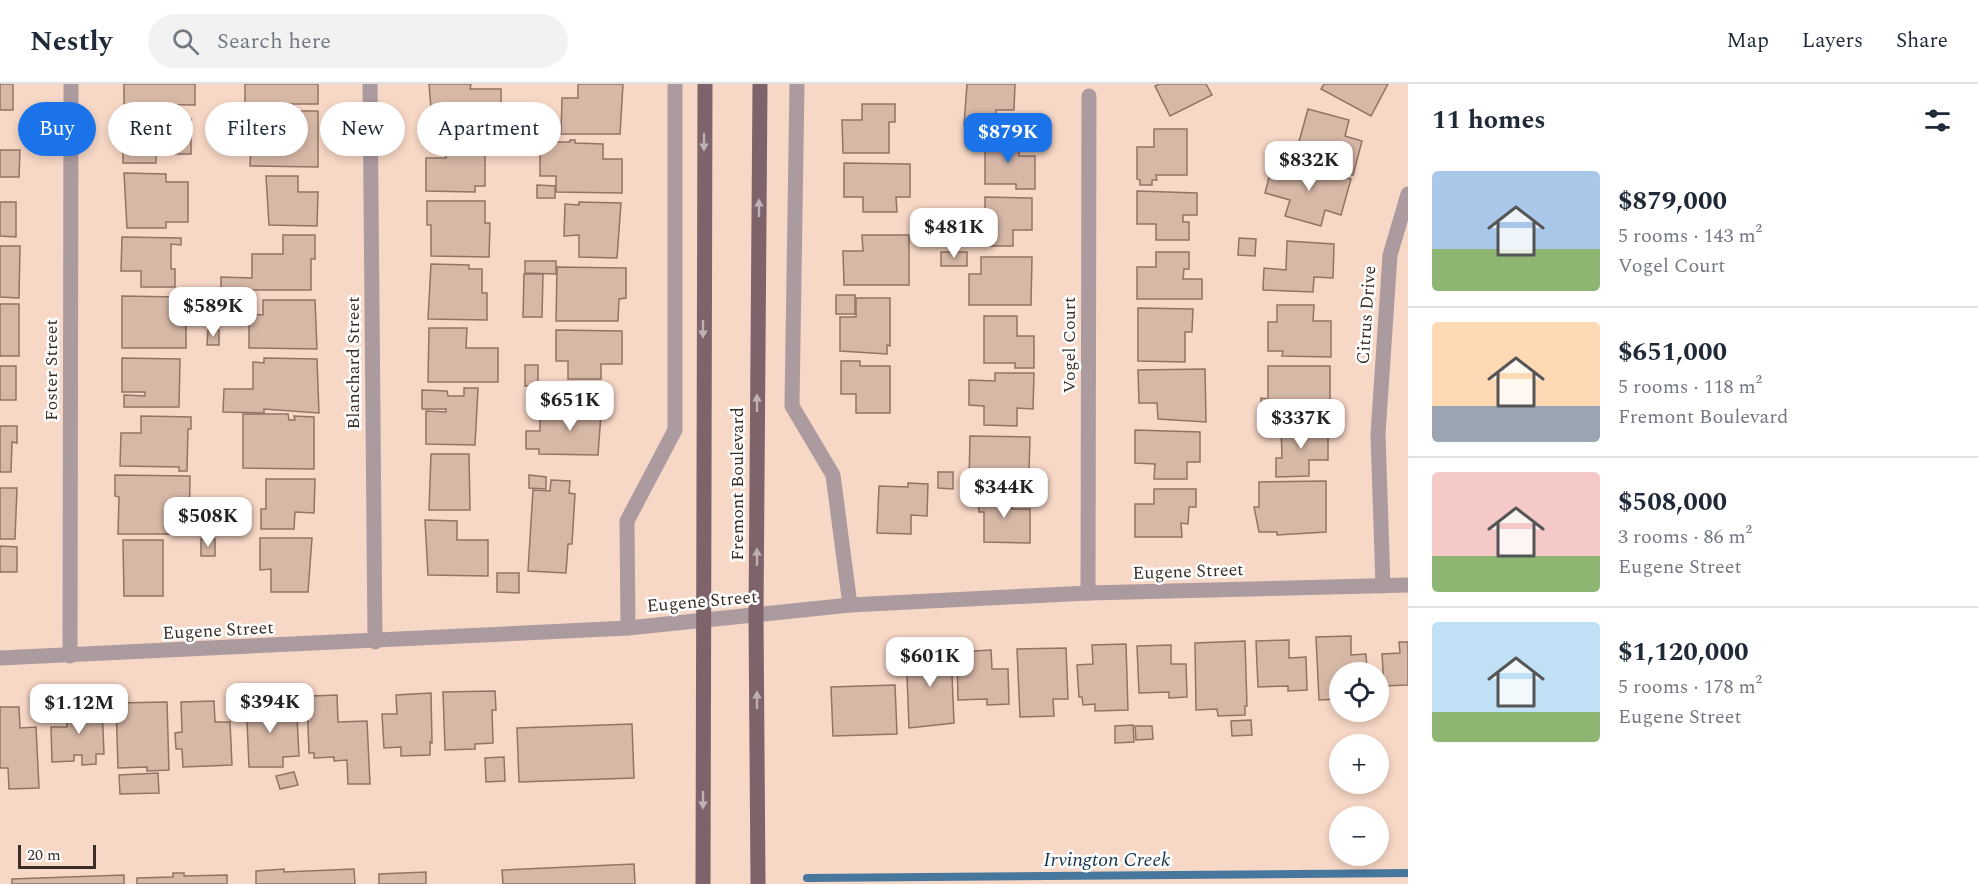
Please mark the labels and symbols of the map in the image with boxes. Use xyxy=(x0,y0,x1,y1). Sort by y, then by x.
pin: $879K xyxy=(966,113,1050,164)
one-way arrow xyxy=(699,133,709,152)
pin: $832K xyxy=(1267,141,1351,192)
one-way arrow xyxy=(754,199,764,218)
pin: $481K xyxy=(912,208,996,259)
street label: Citrus Drive xyxy=(1350,265,1383,365)
pin: $589K xyxy=(171,287,255,338)
street label: Blanchard Street xyxy=(340,297,367,429)
street label: Vogel Court xyxy=(1056,297,1083,393)
street label: Foster Street xyxy=(38,319,65,421)
one-way arrow xyxy=(698,320,708,339)
pin: $651K xyxy=(528,381,612,432)
one-way arrow xyxy=(752,394,762,413)
pin: $337K xyxy=(1259,399,1343,450)
street label: Fremont Boulevard xyxy=(724,407,751,561)
pin: $344K xyxy=(962,468,1046,519)
pin: $508K xyxy=(166,497,250,548)
one-way arrow xyxy=(752,547,761,566)
street label: Eugene Street xyxy=(1132,556,1244,587)
street label: Eugene Street xyxy=(646,583,759,620)
street label: Eugene Street xyxy=(162,614,274,647)
pin: $601K xyxy=(888,637,972,688)
pin: $394K xyxy=(228,683,312,734)
pin: $1.12M xyxy=(30,684,128,735)
one-way arrow xyxy=(752,691,762,710)
one-way arrow xyxy=(698,790,708,809)
scale bar xyxy=(18,842,96,870)
water label: Irvington Creek xyxy=(1044,845,1171,875)

